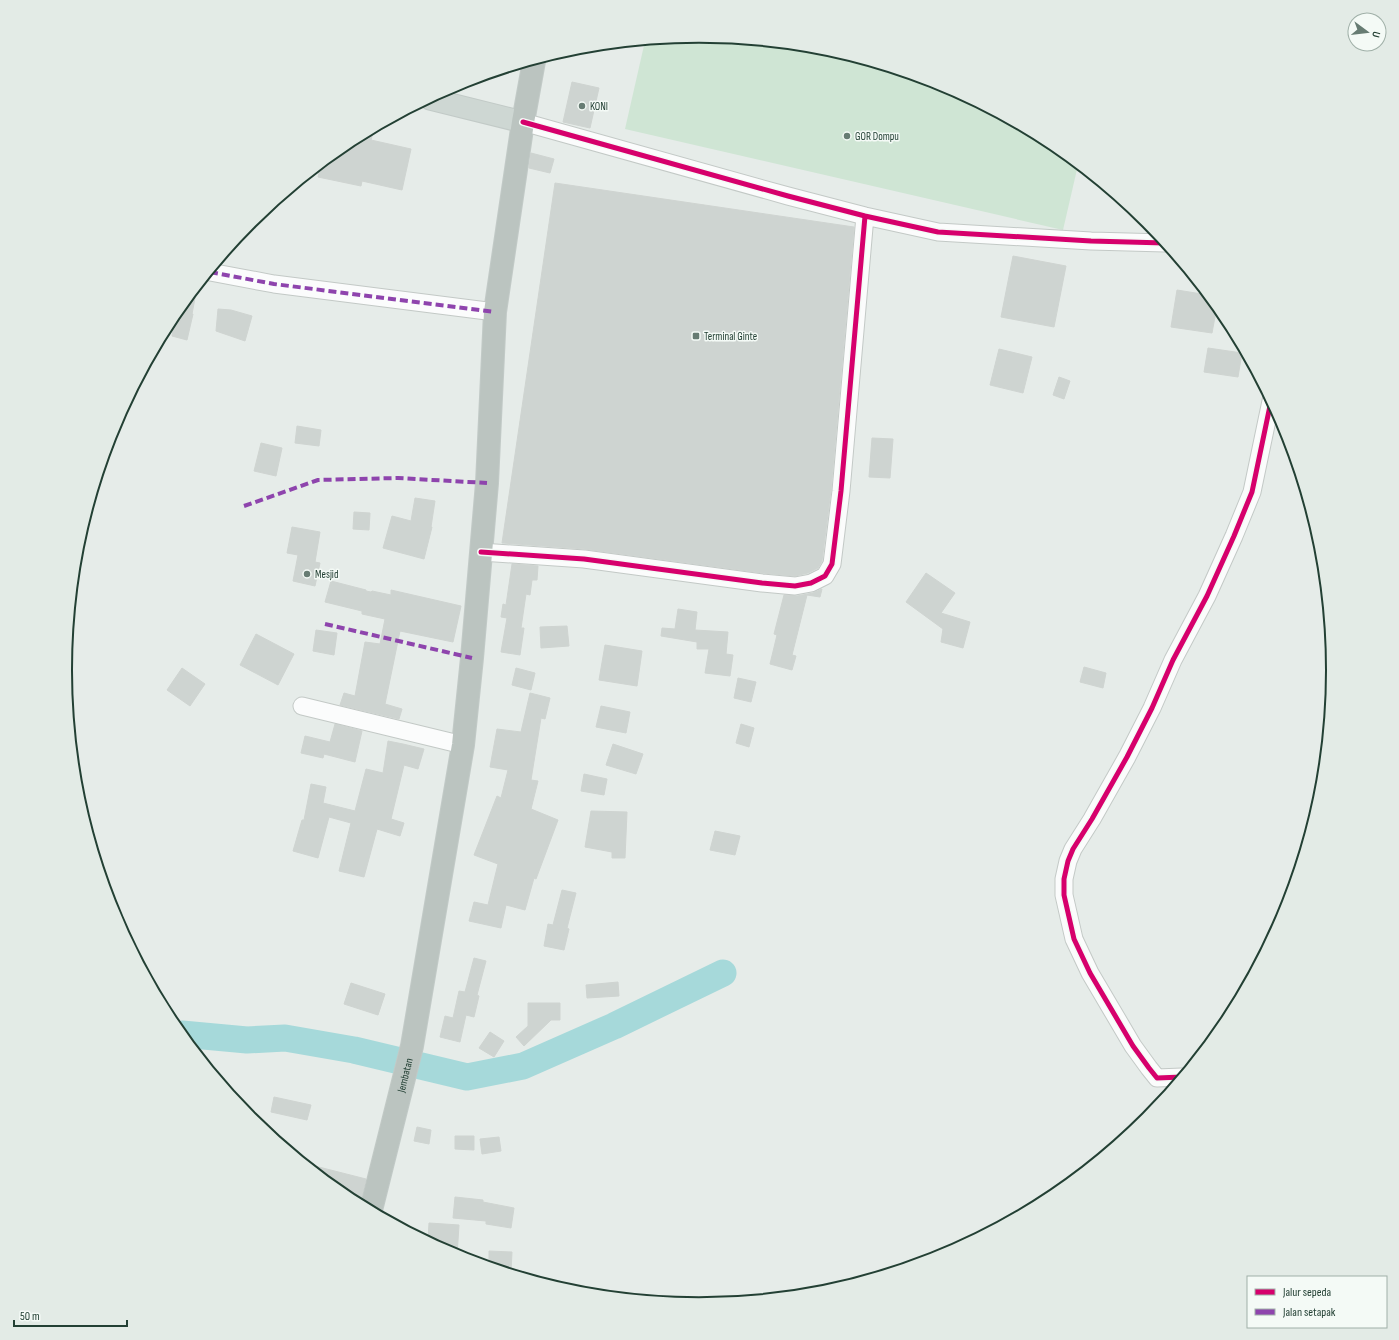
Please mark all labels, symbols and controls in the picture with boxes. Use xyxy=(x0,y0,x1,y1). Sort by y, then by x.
north arrow xyxy=(1347,12,1387,52)
text: U xyxy=(1369,30,1383,39)
place label: KONI xyxy=(590,100,608,113)
marker: KONI xyxy=(577,101,587,111)
place label: GOR Dompu xyxy=(855,130,899,143)
marker: GOR Dompu xyxy=(842,131,852,141)
place label: Terminal Ginte xyxy=(704,330,757,343)
marker: Terminal Ginte xyxy=(691,331,701,341)
place label: Mesjid xyxy=(315,568,339,581)
marker: Mesjid xyxy=(302,569,312,579)
street label: Jembatan xyxy=(394,1056,415,1095)
legend xyxy=(1247,1276,1387,1328)
text: Jalur sepeda xyxy=(1282,1285,1332,1300)
scale bar xyxy=(14,1302,127,1328)
text: Jalan setapak xyxy=(1282,1305,1336,1320)
text: 50 m xyxy=(20,1309,40,1324)

